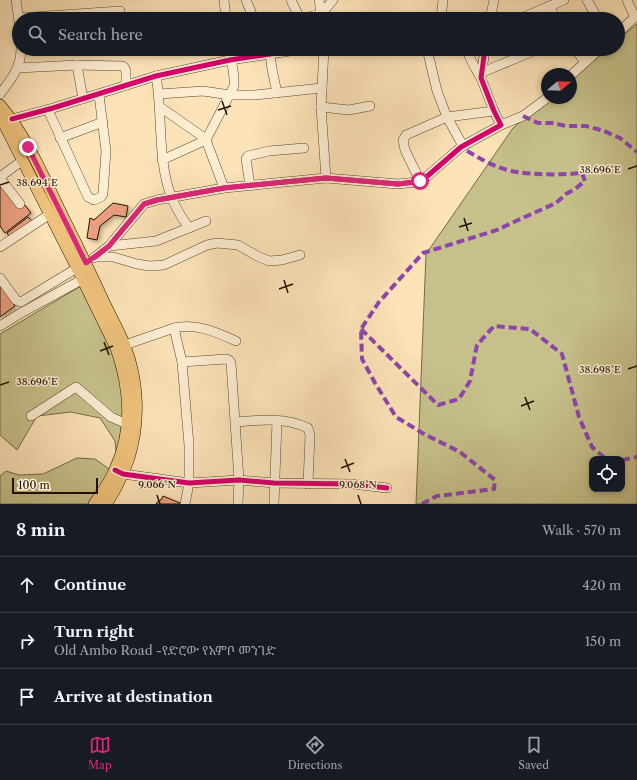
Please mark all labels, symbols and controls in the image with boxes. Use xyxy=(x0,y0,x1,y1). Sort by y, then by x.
search box xyxy=(12,12,625,56)
icon: search xyxy=(26,23,48,45)
text: Search here xyxy=(58,25,143,44)
north arrow xyxy=(541,68,577,104)
route end xyxy=(19,138,37,156)
text: 38.696°E xyxy=(579,163,621,176)
route start xyxy=(411,172,429,190)
text: 38.694°E xyxy=(16,176,58,189)
text: 38.698°E xyxy=(579,363,621,376)
text: 38.696°E xyxy=(16,375,58,388)
map controls xyxy=(589,456,625,492)
button: locate xyxy=(589,456,625,492)
scale bar xyxy=(12,476,98,495)
text: 100 m xyxy=(18,478,50,492)
text: 9.066°N xyxy=(138,478,176,491)
text: 9.068°N xyxy=(339,478,377,491)
text: 8 min xyxy=(16,520,65,540)
text: Walk · 570 m xyxy=(542,522,621,538)
icon: ahead xyxy=(16,574,38,596)
text: Continue xyxy=(54,575,126,594)
text: 420 m xyxy=(582,577,621,593)
text: Turn right xyxy=(54,622,134,641)
icon: right xyxy=(16,630,38,652)
text: 150 m xyxy=(585,633,621,649)
text: Old Ambo Road -የድሮው የአምቦ መንገድ xyxy=(54,642,276,658)
icon: arrive xyxy=(16,686,38,708)
text: Arrive at destination xyxy=(54,687,213,706)
tab: Map xyxy=(88,734,112,772)
tab: Directions xyxy=(288,734,342,772)
tab: Saved xyxy=(518,734,549,772)

